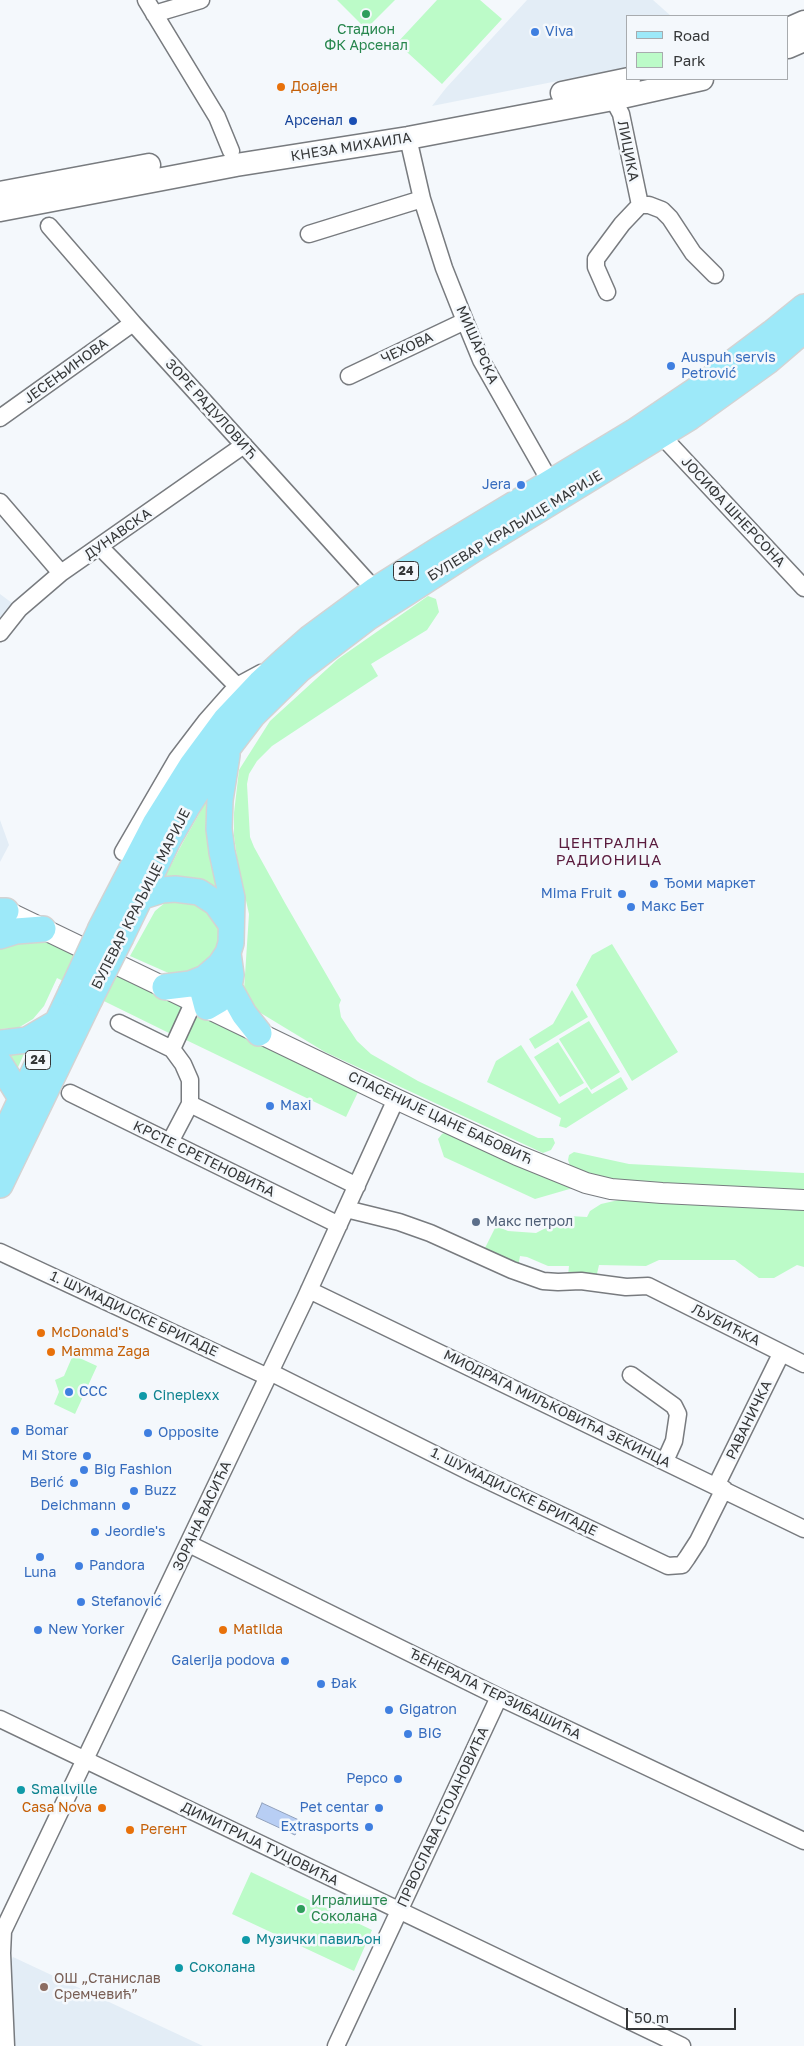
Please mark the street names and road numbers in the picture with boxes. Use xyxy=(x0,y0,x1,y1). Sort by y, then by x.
street label: ЛИЦИКА xyxy=(614,119,642,183)
street label: КНЕЗА МИХАИЛА xyxy=(289,129,413,165)
street label: МИШАРСКА xyxy=(452,303,502,387)
street label: ЧЕХОВА xyxy=(378,329,436,367)
street label: ЈЕСЕЊИНОВА xyxy=(21,335,111,407)
street label: ЗОРЕ РАДУЛОВИЋ xyxy=(162,356,260,462)
street label: ЈОСИФА ШНЕРСОНА xyxy=(677,453,789,571)
street label: БУЛЕВАР КРАЉИЦЕ МАРИЈЕ xyxy=(425,467,605,585)
street label: ДУНАВСКА xyxy=(81,505,155,563)
road number: 24 xyxy=(394,562,418,580)
street label: БУЛЕВАР КРАЉИЦЕ МАРИЈЕ xyxy=(88,806,194,992)
road number: 24 xyxy=(26,1050,50,1070)
street label: СПАСЕНИЈЕ ЦАНЕ БАБОВИЋ xyxy=(345,1068,535,1168)
street label: КРСТЕ СРЕТЕНОВИЋА xyxy=(130,1117,278,1201)
street label: 1. ШУМАДИЈСКЕ БРИГАДЕ xyxy=(47,1268,221,1360)
street label: ЉУБИЋКА xyxy=(689,1301,763,1349)
street label: МИОДРАГА МИЉКОВИЋА ЗЕКИНЦА xyxy=(441,1347,673,1471)
street label: РАВАНИЧКА xyxy=(723,1378,775,1462)
street label: 1. ШУМАДИЈСКЕ БРИГАДЕ xyxy=(428,1444,600,1540)
street label: ЗОРАНА ВАСИЋА xyxy=(169,1458,235,1574)
street label: ЂЕНЕРАЛА ТЕРЗИБАШИЋА xyxy=(406,1645,584,1743)
street label: ПРВОСЛАВА СТОЈАНОВИЋА xyxy=(394,1724,492,1910)
street label: ДИМИТРИЈА ТУЦОВИЋА xyxy=(179,1799,341,1889)

